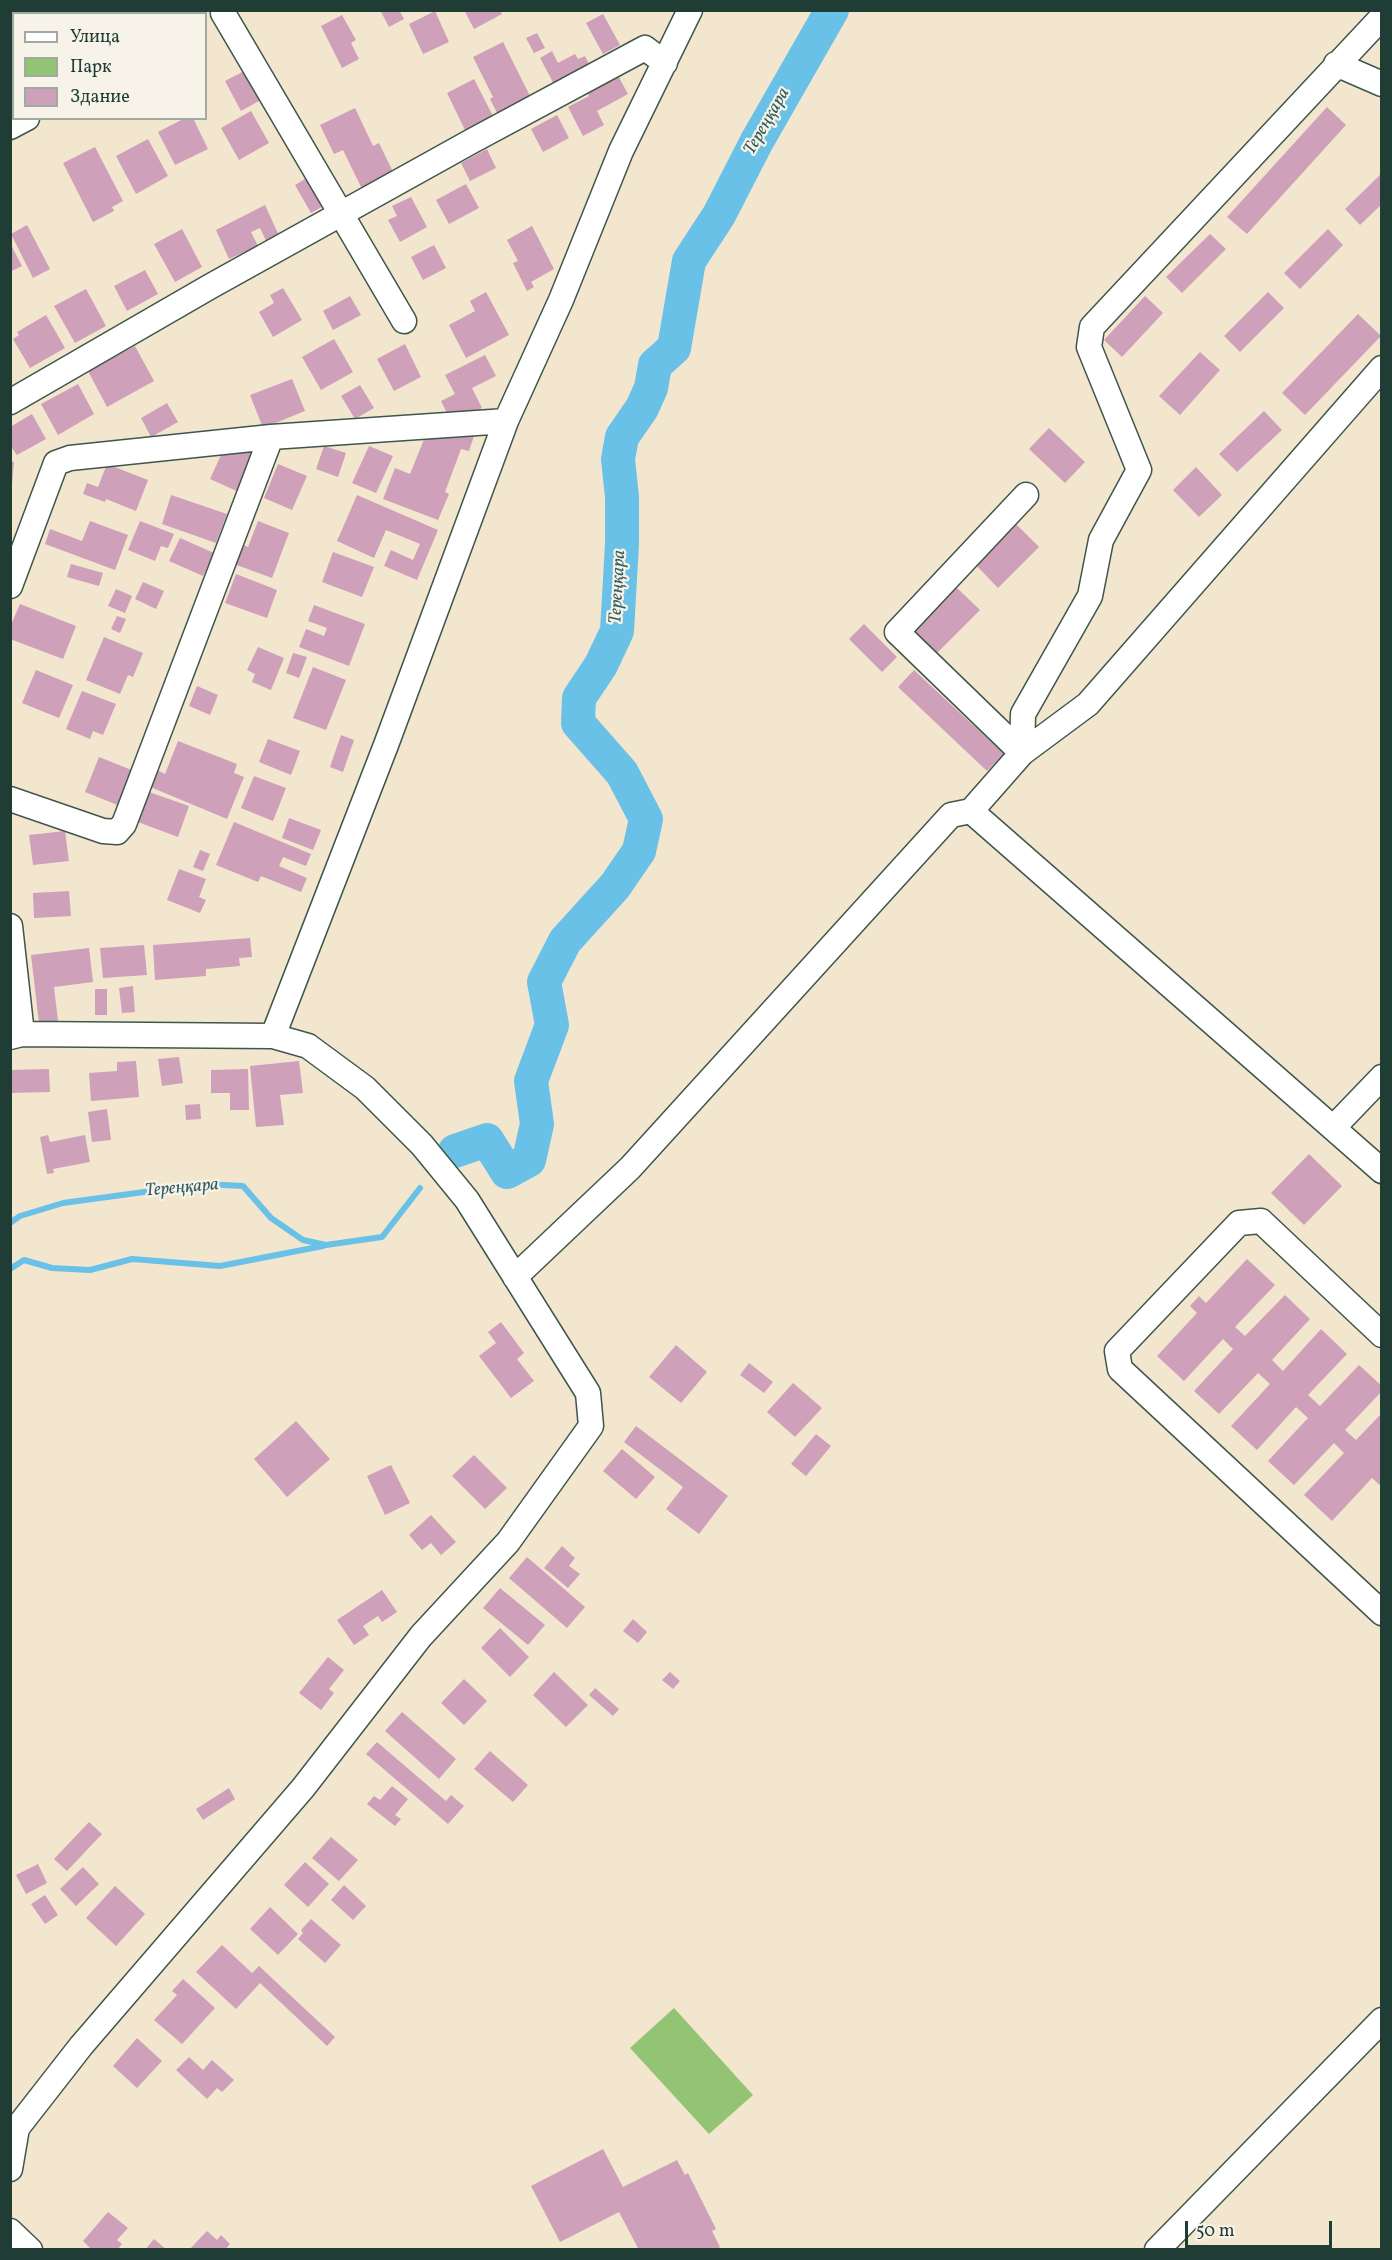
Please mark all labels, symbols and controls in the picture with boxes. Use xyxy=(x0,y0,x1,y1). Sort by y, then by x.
legend xyxy=(12,12,207,120)
text: Улица xyxy=(70,25,120,50)
text: Парк xyxy=(70,55,112,80)
text: Здание xyxy=(70,85,130,110)
water label: Тереңқара xyxy=(740,85,796,159)
water label: Тереңқара xyxy=(606,550,632,624)
water label: Тереңқара xyxy=(144,1175,220,1203)
scale bar xyxy=(1188,2209,1335,2247)
text: 50 m xyxy=(1196,2219,1235,2244)

